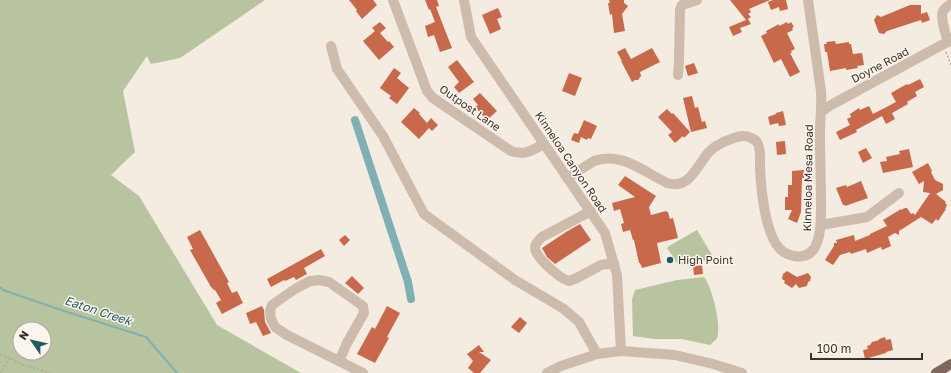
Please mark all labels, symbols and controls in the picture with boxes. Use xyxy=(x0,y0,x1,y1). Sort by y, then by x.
street label: Doyne Road xyxy=(849,44,911,85)
street label: Outpost Lane xyxy=(437,82,503,133)
street label: Kinneloa Canyon Road xyxy=(533,109,610,215)
street label: Kinneloa Mesa Road xyxy=(800,124,815,232)
place label: High Point xyxy=(678,253,733,266)
marker: High Point xyxy=(665,255,675,265)
water label: Eaton Creek xyxy=(63,293,135,329)
north arrow xyxy=(12,321,52,361)
text: N xyxy=(16,328,31,342)
scale bar xyxy=(811,335,922,361)
text: 100 m xyxy=(817,341,851,356)

